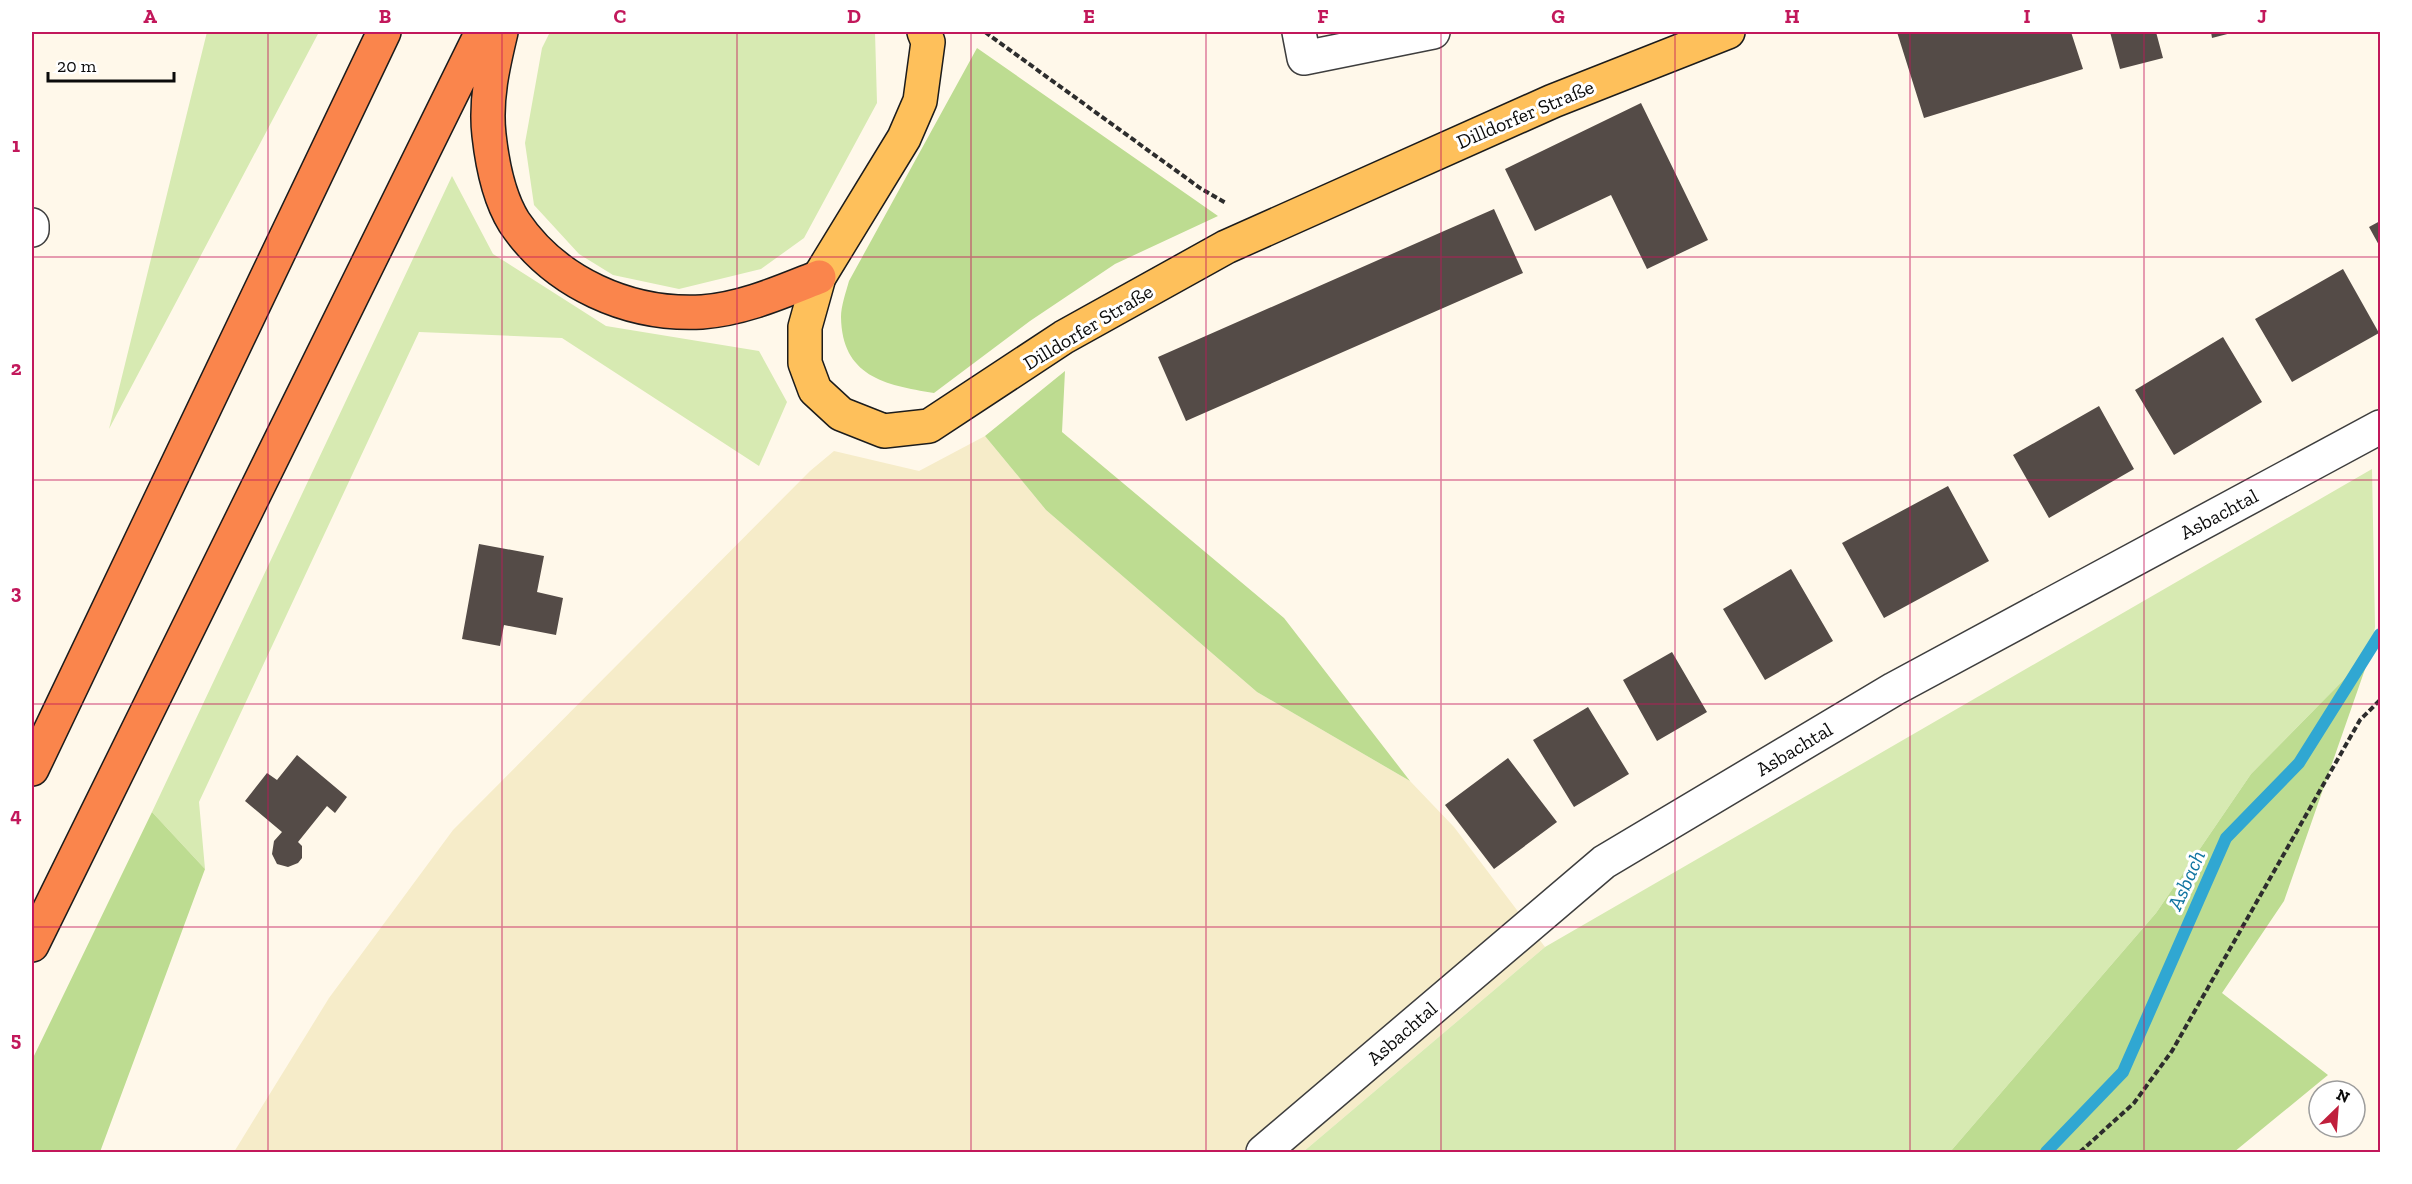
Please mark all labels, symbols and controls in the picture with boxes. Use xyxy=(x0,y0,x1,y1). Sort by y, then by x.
text: A xyxy=(143,4,157,28)
text: B xyxy=(379,4,391,28)
text: C xyxy=(614,4,627,28)
text: D xyxy=(847,4,861,28)
text: E xyxy=(1083,4,1095,28)
text: F xyxy=(1317,4,1329,28)
text: G xyxy=(1551,4,1565,28)
text: H xyxy=(1784,4,1800,28)
text: I xyxy=(2023,4,2031,28)
text: J xyxy=(2257,4,2267,28)
scale bar xyxy=(48,45,174,83)
text: 20 m xyxy=(57,55,97,77)
street label: Dilldorfer Straße xyxy=(1453,74,1597,154)
text: 1 xyxy=(12,133,20,157)
street label: Dilldorfer Straße xyxy=(1019,279,1157,375)
text: 2 xyxy=(11,356,22,380)
street label: Asbachtal xyxy=(2176,483,2262,545)
text: 3 xyxy=(11,580,22,604)
street label: Asbachtal xyxy=(1751,717,1837,781)
text: 4 xyxy=(10,803,22,827)
water label: Asbach xyxy=(2161,846,2210,915)
street label: Asbachtal xyxy=(1362,996,1442,1070)
text: 5 xyxy=(11,1027,21,1051)
north arrow xyxy=(2307,1079,2367,1139)
text: N xyxy=(2334,1085,2353,1107)

